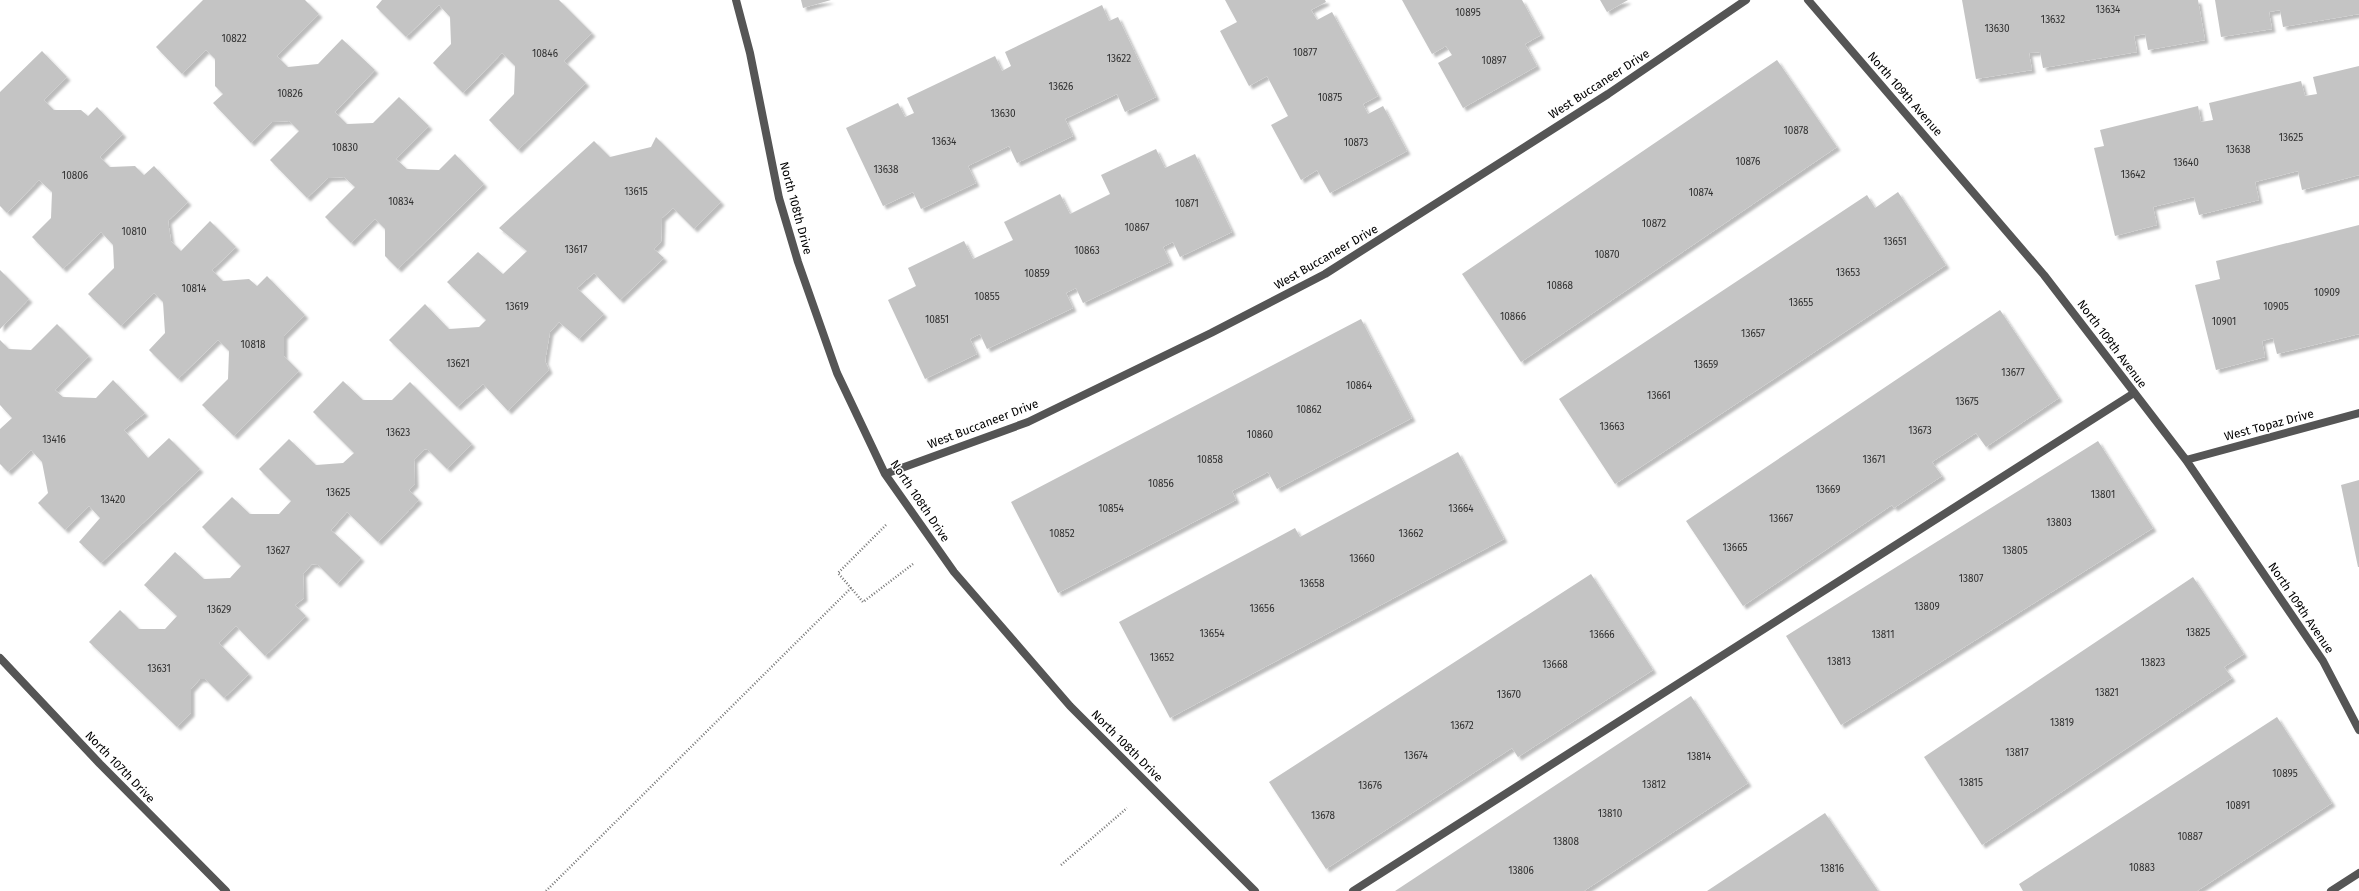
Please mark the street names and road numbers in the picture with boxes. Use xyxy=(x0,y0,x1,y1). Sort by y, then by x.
street label: West Buccaneer Drive xyxy=(1546,46,1652,122)
street label: North 109th Avenue xyxy=(1865,49,1945,139)
street label: North 108th Drive xyxy=(777,160,815,256)
street label: West Buccaneer Drive xyxy=(1272,222,1380,292)
street label: North 109th Avenue xyxy=(2074,297,2150,391)
street label: West Buccaneer Drive xyxy=(926,396,1040,452)
street label: West Topaz Drive xyxy=(2223,406,2315,444)
street label: North 108th Drive xyxy=(887,457,953,545)
street label: North 109th Avenue xyxy=(2265,560,2337,656)
street label: North 108th Drive xyxy=(1088,707,1166,785)
street label: North 107th Drive xyxy=(82,728,158,806)

